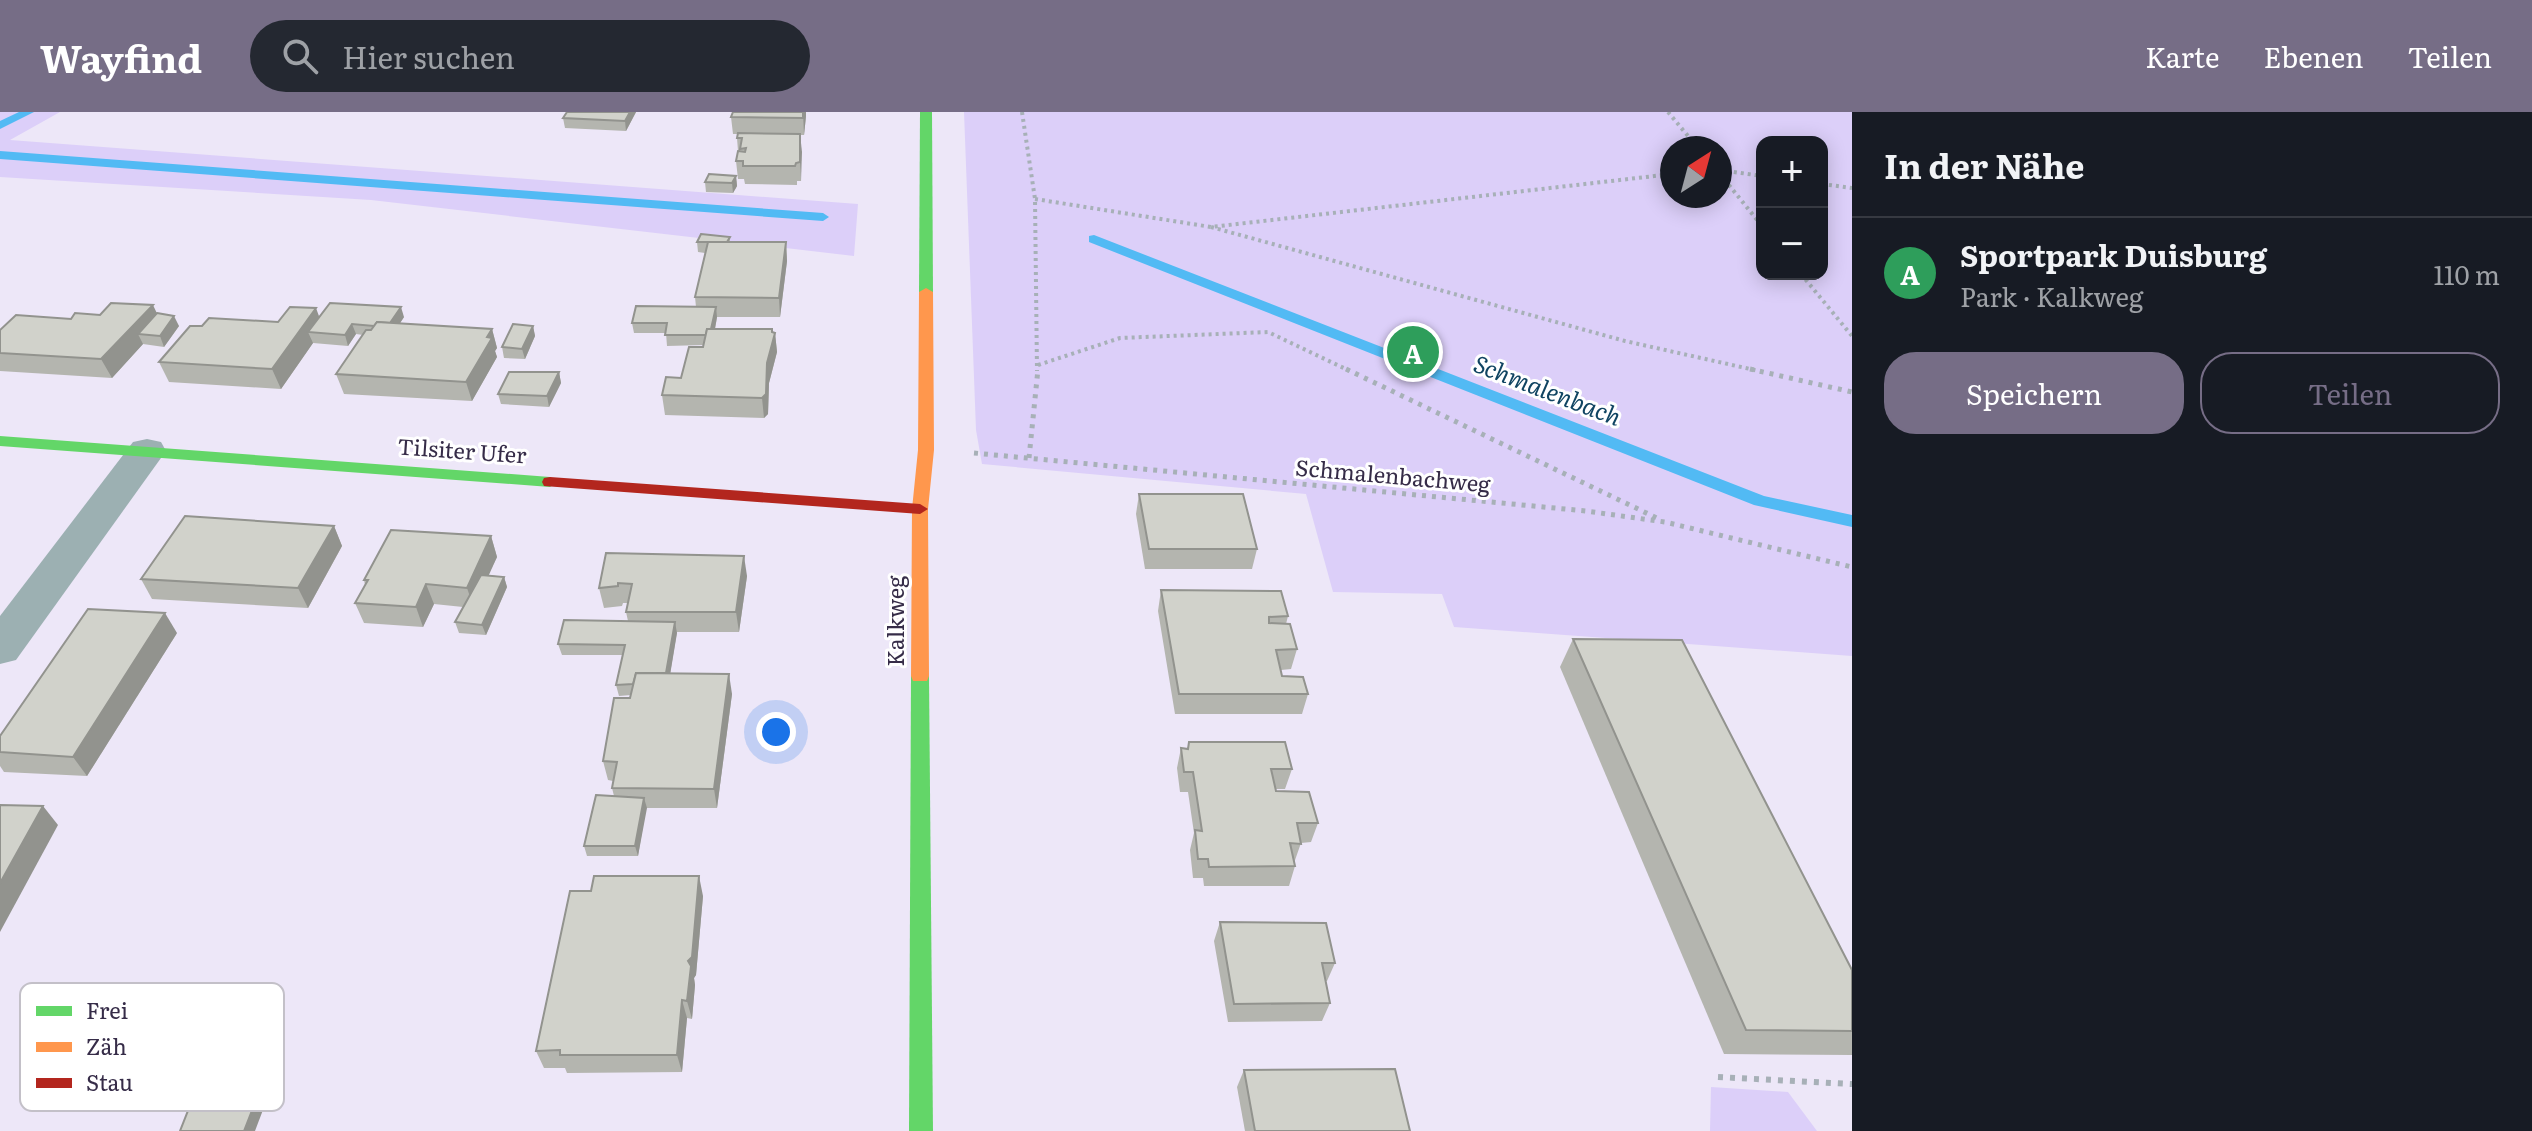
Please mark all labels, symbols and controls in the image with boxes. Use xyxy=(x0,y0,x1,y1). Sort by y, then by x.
search box xyxy=(250,20,810,92)
text: Wayfind xyxy=(40,28,202,85)
icon: search xyxy=(278,34,322,78)
text: Hier suchen xyxy=(342,34,515,78)
text: Karte xyxy=(2145,35,2220,77)
text: Ebenen xyxy=(2264,35,2364,77)
text: Teilen xyxy=(2408,35,2492,77)
north arrow xyxy=(1660,136,1732,208)
map controls xyxy=(1756,136,1828,280)
button: + xyxy=(1756,136,1828,208)
text: In der Nähe xyxy=(1884,139,2084,189)
button: − xyxy=(1756,208,1828,280)
text: Sportpark Duisburg xyxy=(1960,232,2267,276)
text: A xyxy=(1900,254,1920,293)
text: 110 m xyxy=(2433,254,2500,293)
text: Park · Kalkweg xyxy=(1960,276,2143,315)
pin: A xyxy=(1387,322,1439,382)
water label: Schmalenbach xyxy=(1469,344,1627,433)
button: Speichern xyxy=(1884,352,2184,434)
button: Teilen xyxy=(2200,352,2500,434)
street label: Tilsiter Ufer xyxy=(397,429,528,471)
street label: Schmalenbachweg xyxy=(1294,450,1493,500)
street label: Kalkweg xyxy=(878,575,911,666)
your location xyxy=(756,712,796,752)
legend xyxy=(20,983,284,1111)
text: Frei xyxy=(86,993,128,1026)
text: Zäh xyxy=(86,1029,127,1062)
text: Stau xyxy=(86,1065,133,1098)

